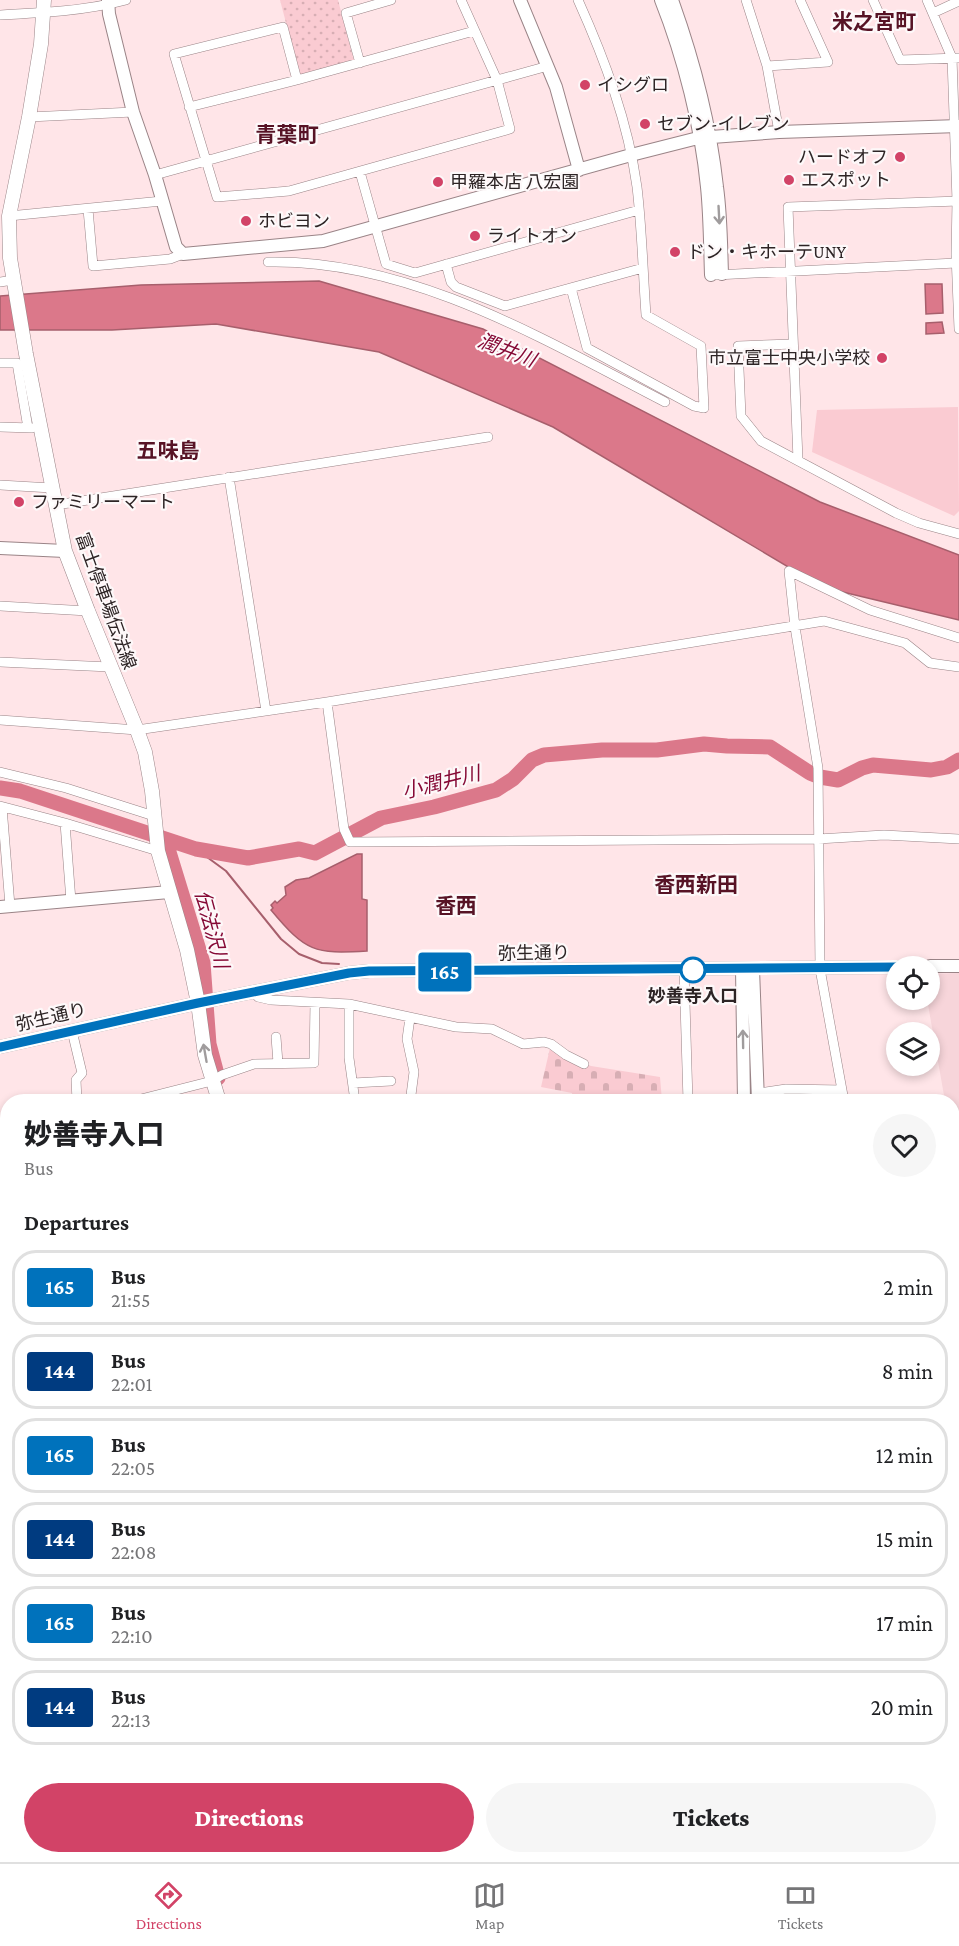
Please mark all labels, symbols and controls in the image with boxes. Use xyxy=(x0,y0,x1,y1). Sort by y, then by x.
district label: 米之宮町 xyxy=(832,10,916,34)
place label: イシグロ xyxy=(597,75,669,95)
marker: イシグロ xyxy=(578,78,592,92)
place label: セブン-イレブン xyxy=(657,114,790,134)
marker: セブン-イレブン xyxy=(638,117,652,131)
district label: 青葉町 xyxy=(256,123,319,147)
place label: ハードオフ xyxy=(798,147,888,167)
marker: ハードオフ xyxy=(893,150,907,164)
place label: エスポット xyxy=(801,170,891,190)
place label: 甲羅本店 八宏園 xyxy=(450,172,579,192)
marker: エスポット xyxy=(782,173,796,187)
marker: 甲羅本店 八宏園 xyxy=(431,175,445,189)
one-way arrow xyxy=(714,205,725,225)
place label: ホビヨン xyxy=(258,211,330,231)
marker: ホビヨン xyxy=(239,214,253,228)
place label: ライトオン xyxy=(487,226,577,246)
marker: ライトオン xyxy=(468,229,482,243)
place label: ドン・キホーテUNY xyxy=(687,242,846,262)
marker: ドン・キホーテUNY xyxy=(668,245,682,259)
water label: 潤井川 xyxy=(475,329,541,372)
place label: 市立富士中央小学校 xyxy=(708,348,870,368)
marker: 市立富士中央小学校 xyxy=(875,351,889,365)
district label: 五味島 xyxy=(137,439,200,463)
place label: ファミリーマート xyxy=(31,492,175,512)
marker: ファミリーマート xyxy=(12,495,26,509)
street label: 富士停車場伝法線 xyxy=(72,530,140,672)
water label: 小潤井川 xyxy=(400,761,484,802)
district label: 香西新田 xyxy=(654,873,738,897)
water label: 伝法沢川 xyxy=(191,888,233,972)
district label: 香西 xyxy=(435,894,477,918)
street label: 弥生通り xyxy=(498,942,570,964)
line badge: 165 xyxy=(410,952,480,992)
map controls xyxy=(886,956,940,1076)
button: locate xyxy=(886,956,940,1010)
marker: 妙善寺入口 xyxy=(680,957,706,983)
text: 165 xyxy=(430,960,460,984)
place label: 妙善寺入口 xyxy=(648,986,738,1006)
street label: 弥生通り xyxy=(14,999,88,1035)
button: layers xyxy=(886,1022,940,1076)
one-way arrow xyxy=(737,1029,749,1049)
one-way arrow xyxy=(199,1043,210,1063)
button: heart xyxy=(873,1114,936,1177)
text: 妙善寺入口 xyxy=(24,1119,164,1150)
text: Bus xyxy=(24,1157,53,1179)
text: Departures xyxy=(24,1210,129,1235)
text: Bus xyxy=(111,1264,145,1289)
text: 165 xyxy=(45,1275,75,1299)
text: 2 min xyxy=(883,1275,933,1300)
text: 21:55 xyxy=(111,1289,150,1311)
text: Bus xyxy=(111,1348,145,1373)
text: 144 xyxy=(45,1359,75,1383)
text: 8 min xyxy=(882,1359,933,1384)
text: 22:01 xyxy=(111,1373,152,1395)
text: Bus xyxy=(111,1432,145,1457)
text: 165 xyxy=(45,1443,75,1467)
text: 12 min xyxy=(876,1443,933,1468)
text: 22:05 xyxy=(111,1457,155,1479)
text: Bus xyxy=(111,1516,145,1541)
text: 144 xyxy=(45,1527,75,1551)
text: 15 min xyxy=(876,1527,933,1552)
text: 22:08 xyxy=(111,1541,157,1563)
text: Bus xyxy=(111,1600,145,1625)
text: 165 xyxy=(45,1611,75,1635)
text: 17 min xyxy=(876,1611,933,1636)
text: 22:10 xyxy=(111,1625,152,1647)
text: Bus xyxy=(111,1684,145,1709)
text: 144 xyxy=(45,1695,75,1719)
text: 20 min xyxy=(871,1695,933,1720)
text: 22:13 xyxy=(111,1709,151,1731)
button: Directions xyxy=(24,1783,474,1852)
button: Tickets xyxy=(486,1783,936,1852)
tab: Directions xyxy=(136,1879,202,1932)
tab: Map xyxy=(473,1879,506,1932)
tab: Tickets xyxy=(778,1879,823,1932)

